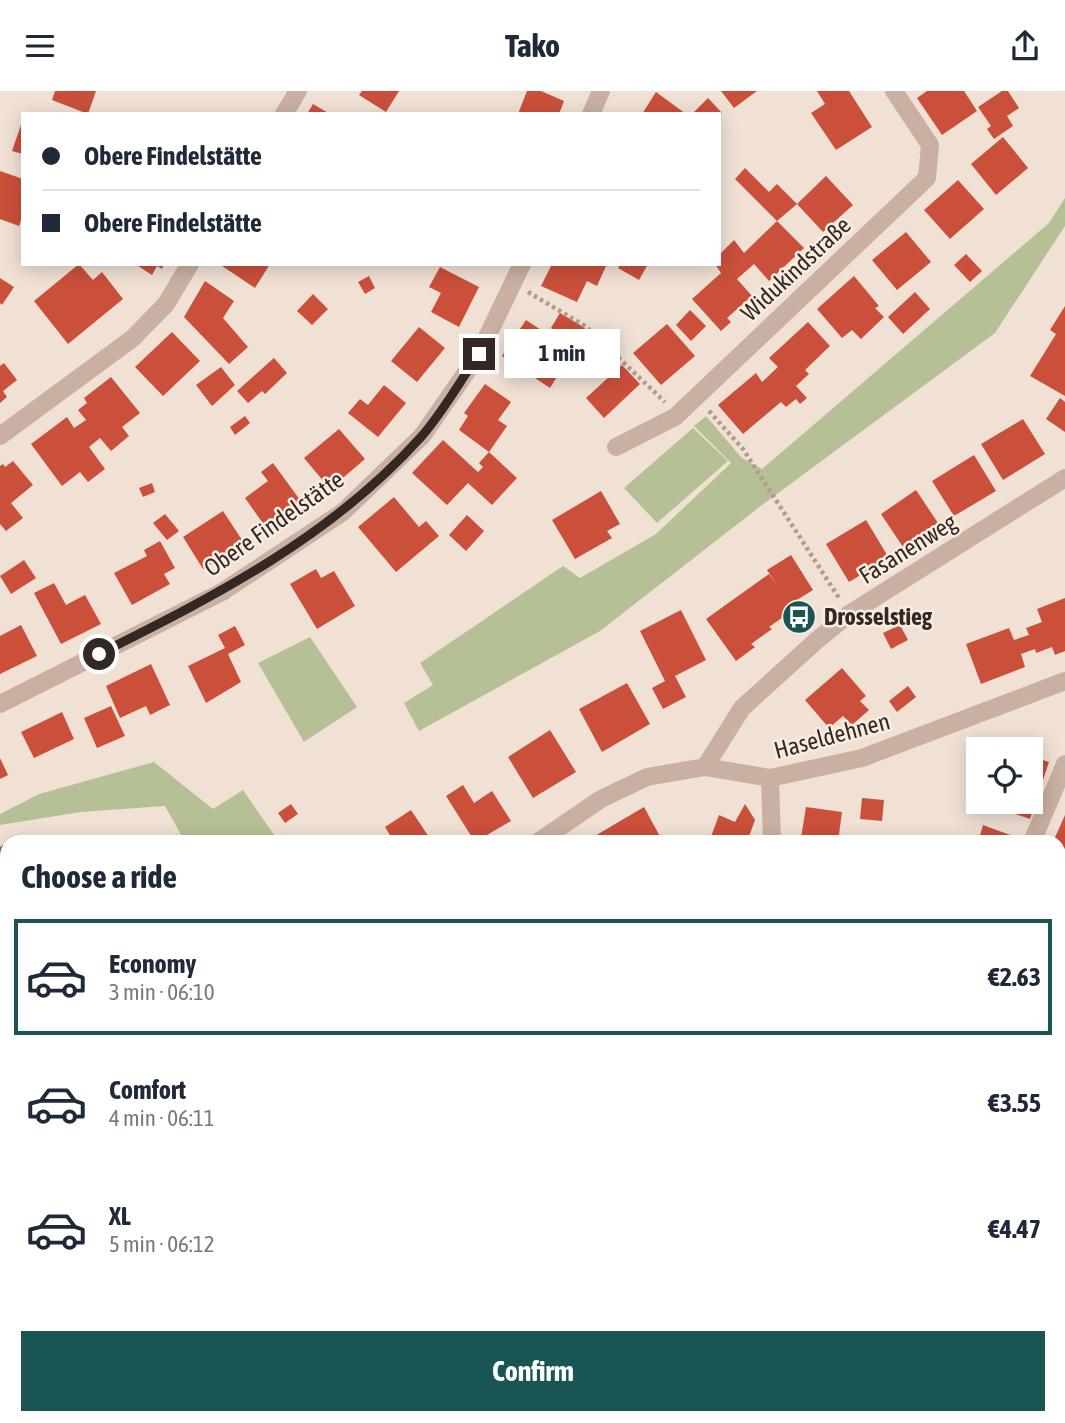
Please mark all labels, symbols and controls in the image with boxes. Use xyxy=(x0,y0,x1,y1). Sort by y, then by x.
icon: menu xyxy=(21,27,59,65)
text: Tako xyxy=(505,27,560,64)
icon: share xyxy=(1006,27,1044,65)
text: Obere Findelstätte xyxy=(84,141,262,171)
text: Obere Findelstätte xyxy=(84,208,262,238)
street label: Widukindstraße xyxy=(735,211,856,326)
callout: 1 min xyxy=(504,329,619,379)
route end xyxy=(463,338,495,370)
text: 1 min xyxy=(539,340,585,366)
street label: Obere Findelstätte xyxy=(199,465,349,582)
street label: Fasanenweg xyxy=(854,508,962,589)
bus stop icon: Drosselstieg xyxy=(780,598,818,636)
place label: Drosselstieg xyxy=(824,603,933,630)
route start xyxy=(83,638,115,670)
street label: Haseldehnen xyxy=(771,707,893,764)
map controls xyxy=(966,737,1043,814)
button: locate xyxy=(966,737,1043,814)
text: Choose a ride xyxy=(21,858,177,895)
icon: car xyxy=(25,946,88,1009)
text: Economy xyxy=(109,949,196,979)
text: €2.63 xyxy=(988,962,1041,992)
text: 3 min · 06:10 xyxy=(109,979,215,1005)
icon: car xyxy=(25,1072,88,1135)
text: Comfort xyxy=(109,1075,186,1105)
text: €3.55 xyxy=(988,1088,1041,1118)
text: 4 min · 06:11 xyxy=(109,1105,215,1131)
icon: car xyxy=(25,1198,88,1261)
text: XL xyxy=(109,1201,131,1231)
text: €4.47 xyxy=(988,1214,1041,1244)
text: 5 min · 06:12 xyxy=(109,1231,215,1257)
button: Confirm xyxy=(21,1331,1045,1411)

